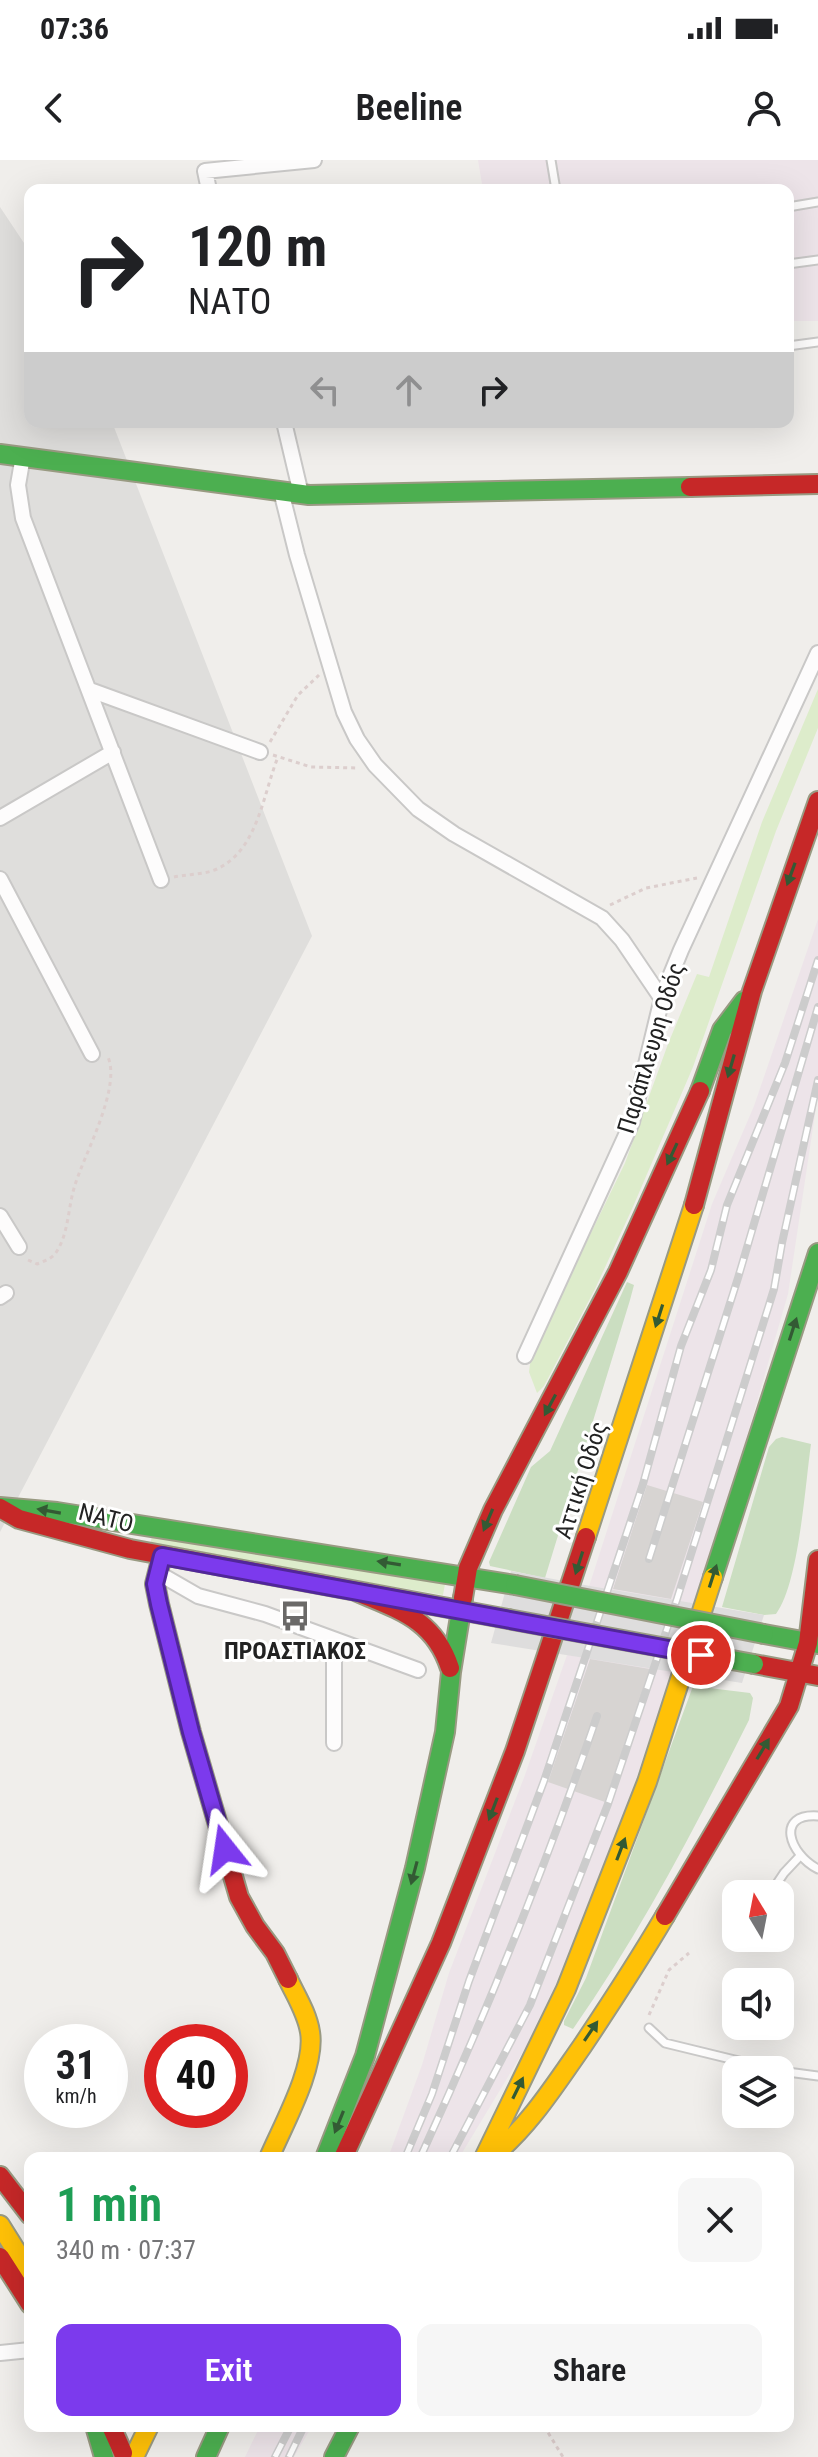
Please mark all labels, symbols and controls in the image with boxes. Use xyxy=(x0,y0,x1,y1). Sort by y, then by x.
text: 07:36 xyxy=(40,11,109,46)
icon: back xyxy=(32,86,76,130)
icon: person xyxy=(742,86,786,130)
text: Beeline xyxy=(356,87,462,129)
text: 120 m xyxy=(188,214,327,280)
icon: right xyxy=(56,216,160,320)
text: ΝΑΤΟ xyxy=(188,281,271,323)
icon: left xyxy=(303,368,347,412)
icon: ahead xyxy=(387,368,431,412)
icon: right xyxy=(471,368,515,412)
one-way arrow xyxy=(784,862,797,886)
street label: Παράπλευρη Οδός xyxy=(612,959,690,1137)
one-way arrow xyxy=(724,1055,737,1079)
one-way arrow xyxy=(665,1142,678,1165)
one-way arrow xyxy=(653,1304,665,1328)
one-way arrow xyxy=(788,1317,800,1341)
one-way arrow xyxy=(543,1393,556,1416)
street label: Αττική Οδός xyxy=(549,1418,613,1542)
street label: ΝΑΤΟ xyxy=(76,1498,136,1538)
one-way arrow xyxy=(36,1504,61,1516)
one-way arrow xyxy=(482,1509,495,1532)
one-way arrow xyxy=(572,1552,584,1576)
one-way arrow xyxy=(376,1556,401,1569)
one-way arrow xyxy=(708,1564,720,1588)
bus stop icon: ΠΡΟΑΣΤΙΑΚΟΣ xyxy=(278,1599,312,1633)
pin xyxy=(667,1621,735,1689)
icon: arrive xyxy=(679,1633,723,1677)
place label: ΠΡΟΑΣΤΙΑΚΟΣ xyxy=(224,1637,366,1665)
one-way arrow xyxy=(756,1738,770,1760)
one-way arrow xyxy=(486,1797,499,1821)
position arrow xyxy=(183,1807,267,1891)
one-way arrow xyxy=(615,1837,628,1861)
one-way arrow xyxy=(407,1860,419,1885)
north arrow xyxy=(722,1880,794,1952)
map controls xyxy=(722,1880,794,2128)
button: sound xyxy=(722,1968,794,2040)
one-way arrow xyxy=(584,2021,599,2042)
speed limit sign: 40 xyxy=(144,2024,248,2128)
text: 31 xyxy=(56,2042,96,2089)
button: layers xyxy=(722,2056,794,2128)
one-way arrow xyxy=(512,2076,525,2099)
text: km/h xyxy=(55,2084,97,2108)
one-way arrow xyxy=(332,2110,345,2134)
text: 1 min xyxy=(56,2176,162,2233)
button: close xyxy=(678,2178,762,2262)
text: 340 m · 07:37 xyxy=(56,2235,196,2265)
button: Exit xyxy=(56,2324,401,2416)
button: Share xyxy=(417,2324,762,2416)

